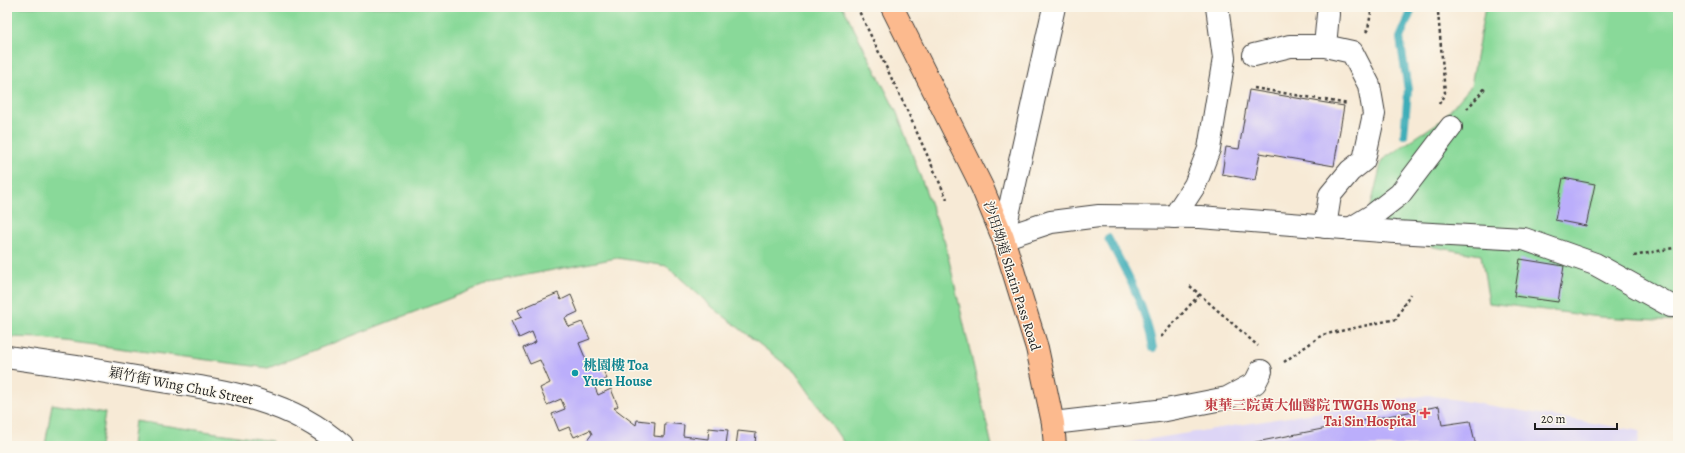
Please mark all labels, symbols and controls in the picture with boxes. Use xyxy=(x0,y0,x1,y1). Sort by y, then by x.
street label: 沙田坳道 Shatin Pass Road xyxy=(979,199,1045,354)
place label: 桃園樓 Toa Yuen House xyxy=(582,356,653,391)
street label: 穎竹街 Wing Chuk Street xyxy=(107,363,255,409)
marker: 桃園樓 Toa Yuen House xyxy=(570,368,580,378)
place label: 東華三院黃大仙醫院 TWGHs Wong Tai Sin Hospital xyxy=(1204,396,1417,431)
scale bar xyxy=(1535,405,1617,431)
marker: 東華三院黃大仙醫院 TWGHs Wong Tai Sin Hospital xyxy=(1419,407,1431,419)
text: 20 m xyxy=(1541,411,1565,427)

